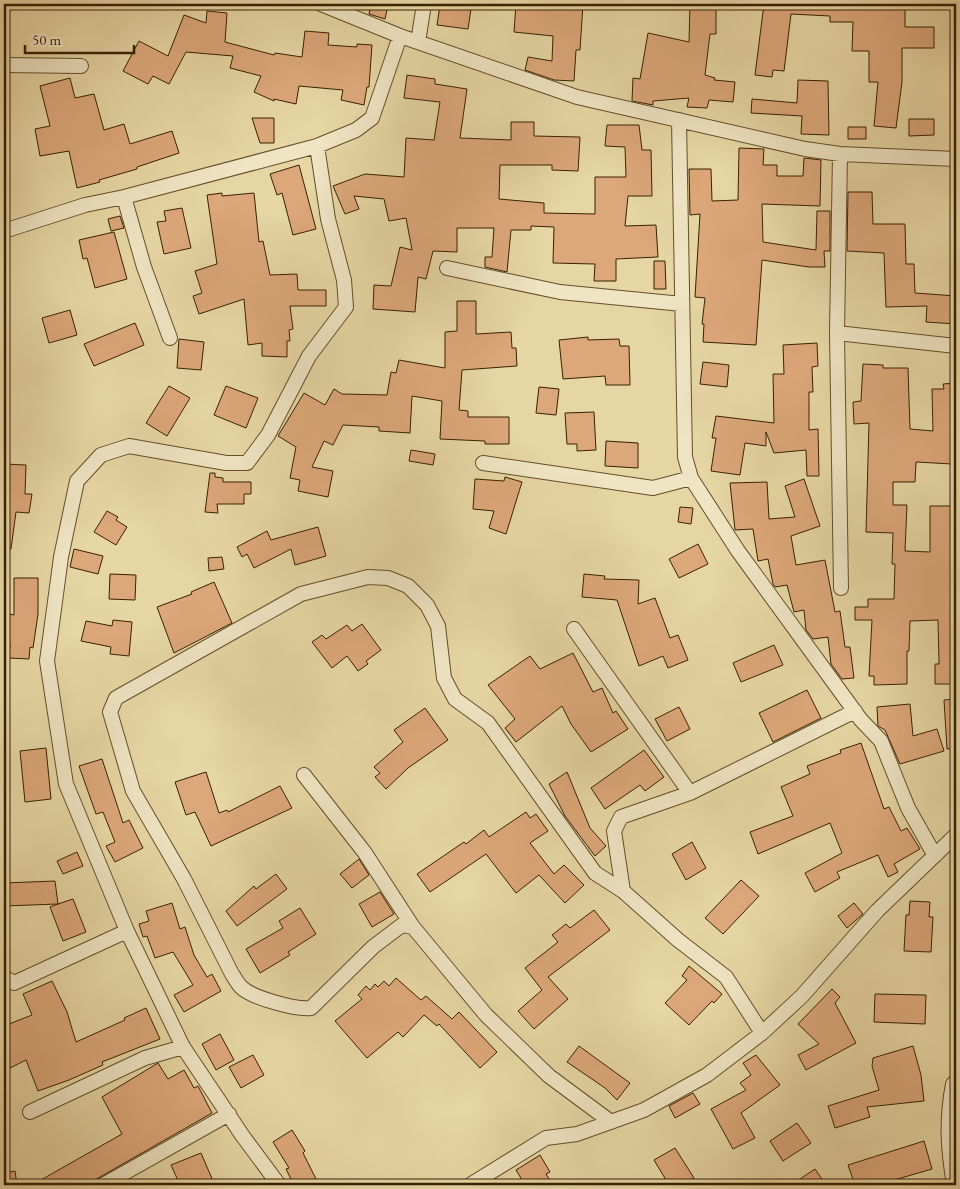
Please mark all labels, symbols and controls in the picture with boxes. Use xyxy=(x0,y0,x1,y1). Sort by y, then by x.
scale bar xyxy=(25,22,134,54)
text: 50 m xyxy=(32,30,61,49)

